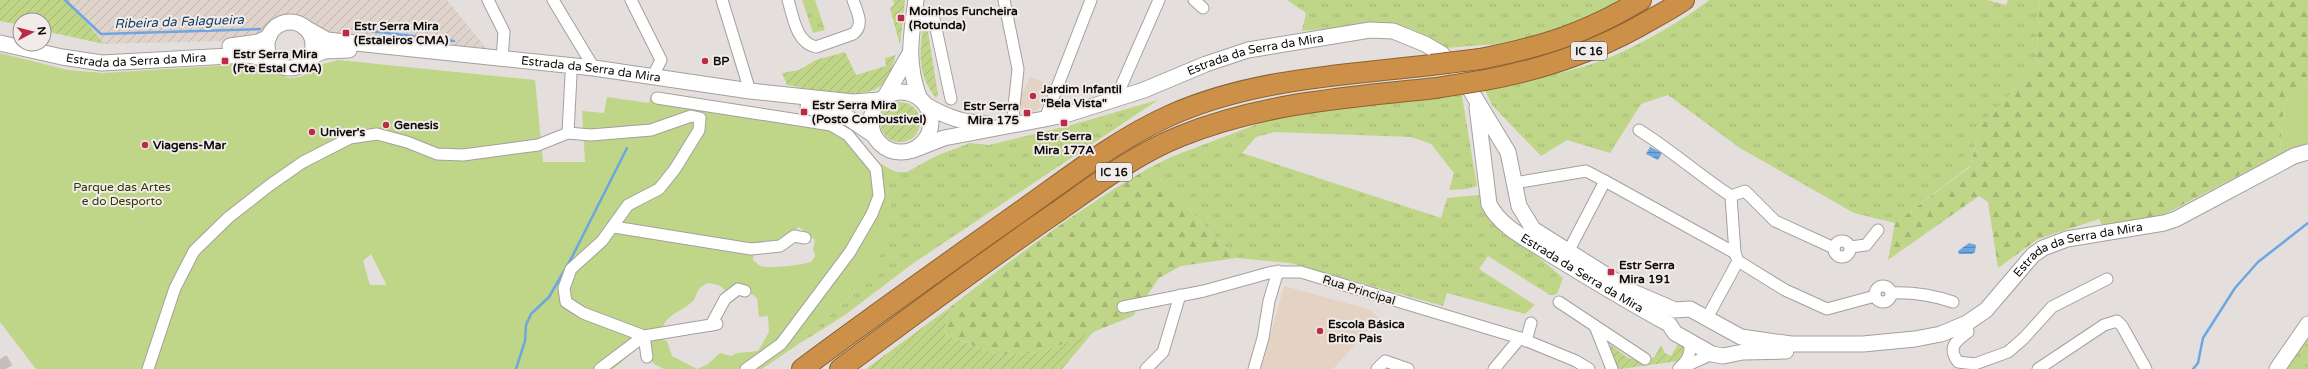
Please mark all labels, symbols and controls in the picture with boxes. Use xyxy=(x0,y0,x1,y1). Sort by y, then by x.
place label: Moinhos Funcheira (Rotunda) xyxy=(909,4,1018,32)
north arrow xyxy=(12,12,52,52)
water label: Ribeira da Falagueira xyxy=(114,12,245,32)
marker: Moinhos Funcheira (Rotunda) xyxy=(896,13,906,23)
place label: Estr Serra Mira (Estaleiros CMA) xyxy=(354,19,449,47)
text: N xyxy=(34,26,48,36)
marker: Estr Serra Mira (Estaleiros CMA) xyxy=(341,28,351,38)
street label: Estrada da Serra da Mira xyxy=(1185,31,1325,78)
road number: IC 16 xyxy=(1571,42,1607,60)
place label: Estr Serra Mira (Fte Estal CMA) xyxy=(233,47,322,75)
street label: Estrada da Serra da Mira xyxy=(65,50,207,70)
street label: Estrada da Serra da Mira xyxy=(520,53,662,85)
place label: BP xyxy=(713,54,729,68)
marker: Estr Serra Mira (Fte Estal CMA) xyxy=(220,56,230,66)
marker: BP xyxy=(700,56,710,66)
place label: Jardim Infantil "Bela Vista" xyxy=(1040,82,1122,110)
marker: Jardim Infantil "Bela Vista" xyxy=(1028,91,1038,101)
place label: Estr Serra Mira (Posto Combustivel) xyxy=(812,98,926,126)
place label: Estr Serra Mira 175 xyxy=(963,99,1019,127)
marker: Estr Serra Mira (Posto Combustivel) xyxy=(799,107,809,117)
marker: Estr Serra Mira 175 xyxy=(1022,108,1032,118)
place label: Genesis xyxy=(394,118,439,132)
marker: Estr Serra Mira 177A xyxy=(1059,118,1069,128)
marker: Genesis xyxy=(381,120,391,130)
place label: Univer's xyxy=(320,125,366,139)
marker: Univer's xyxy=(307,127,317,137)
place label: Estr Serra Mira 177A xyxy=(1034,129,1094,157)
place label: Viagens-Mar xyxy=(153,138,227,153)
marker: Viagens-Mar xyxy=(140,140,150,150)
road number: IC 16 xyxy=(1096,163,1132,181)
park label: Parque das Artes e do Desporto xyxy=(73,180,171,208)
street label: Estrada da Serra da Mira xyxy=(2010,220,2144,280)
street label: Estrada da Serra da Mira xyxy=(1518,231,1646,315)
place label: Estr Serra Mira 191 xyxy=(1619,258,1675,286)
marker: Estr Serra Mira 191 xyxy=(1606,267,1616,277)
street label: Rua Principal xyxy=(1321,272,1397,308)
place label: Escola Básica Brito Pais xyxy=(1328,317,1405,345)
marker: Escola Básica Brito Pais xyxy=(1315,326,1325,336)

